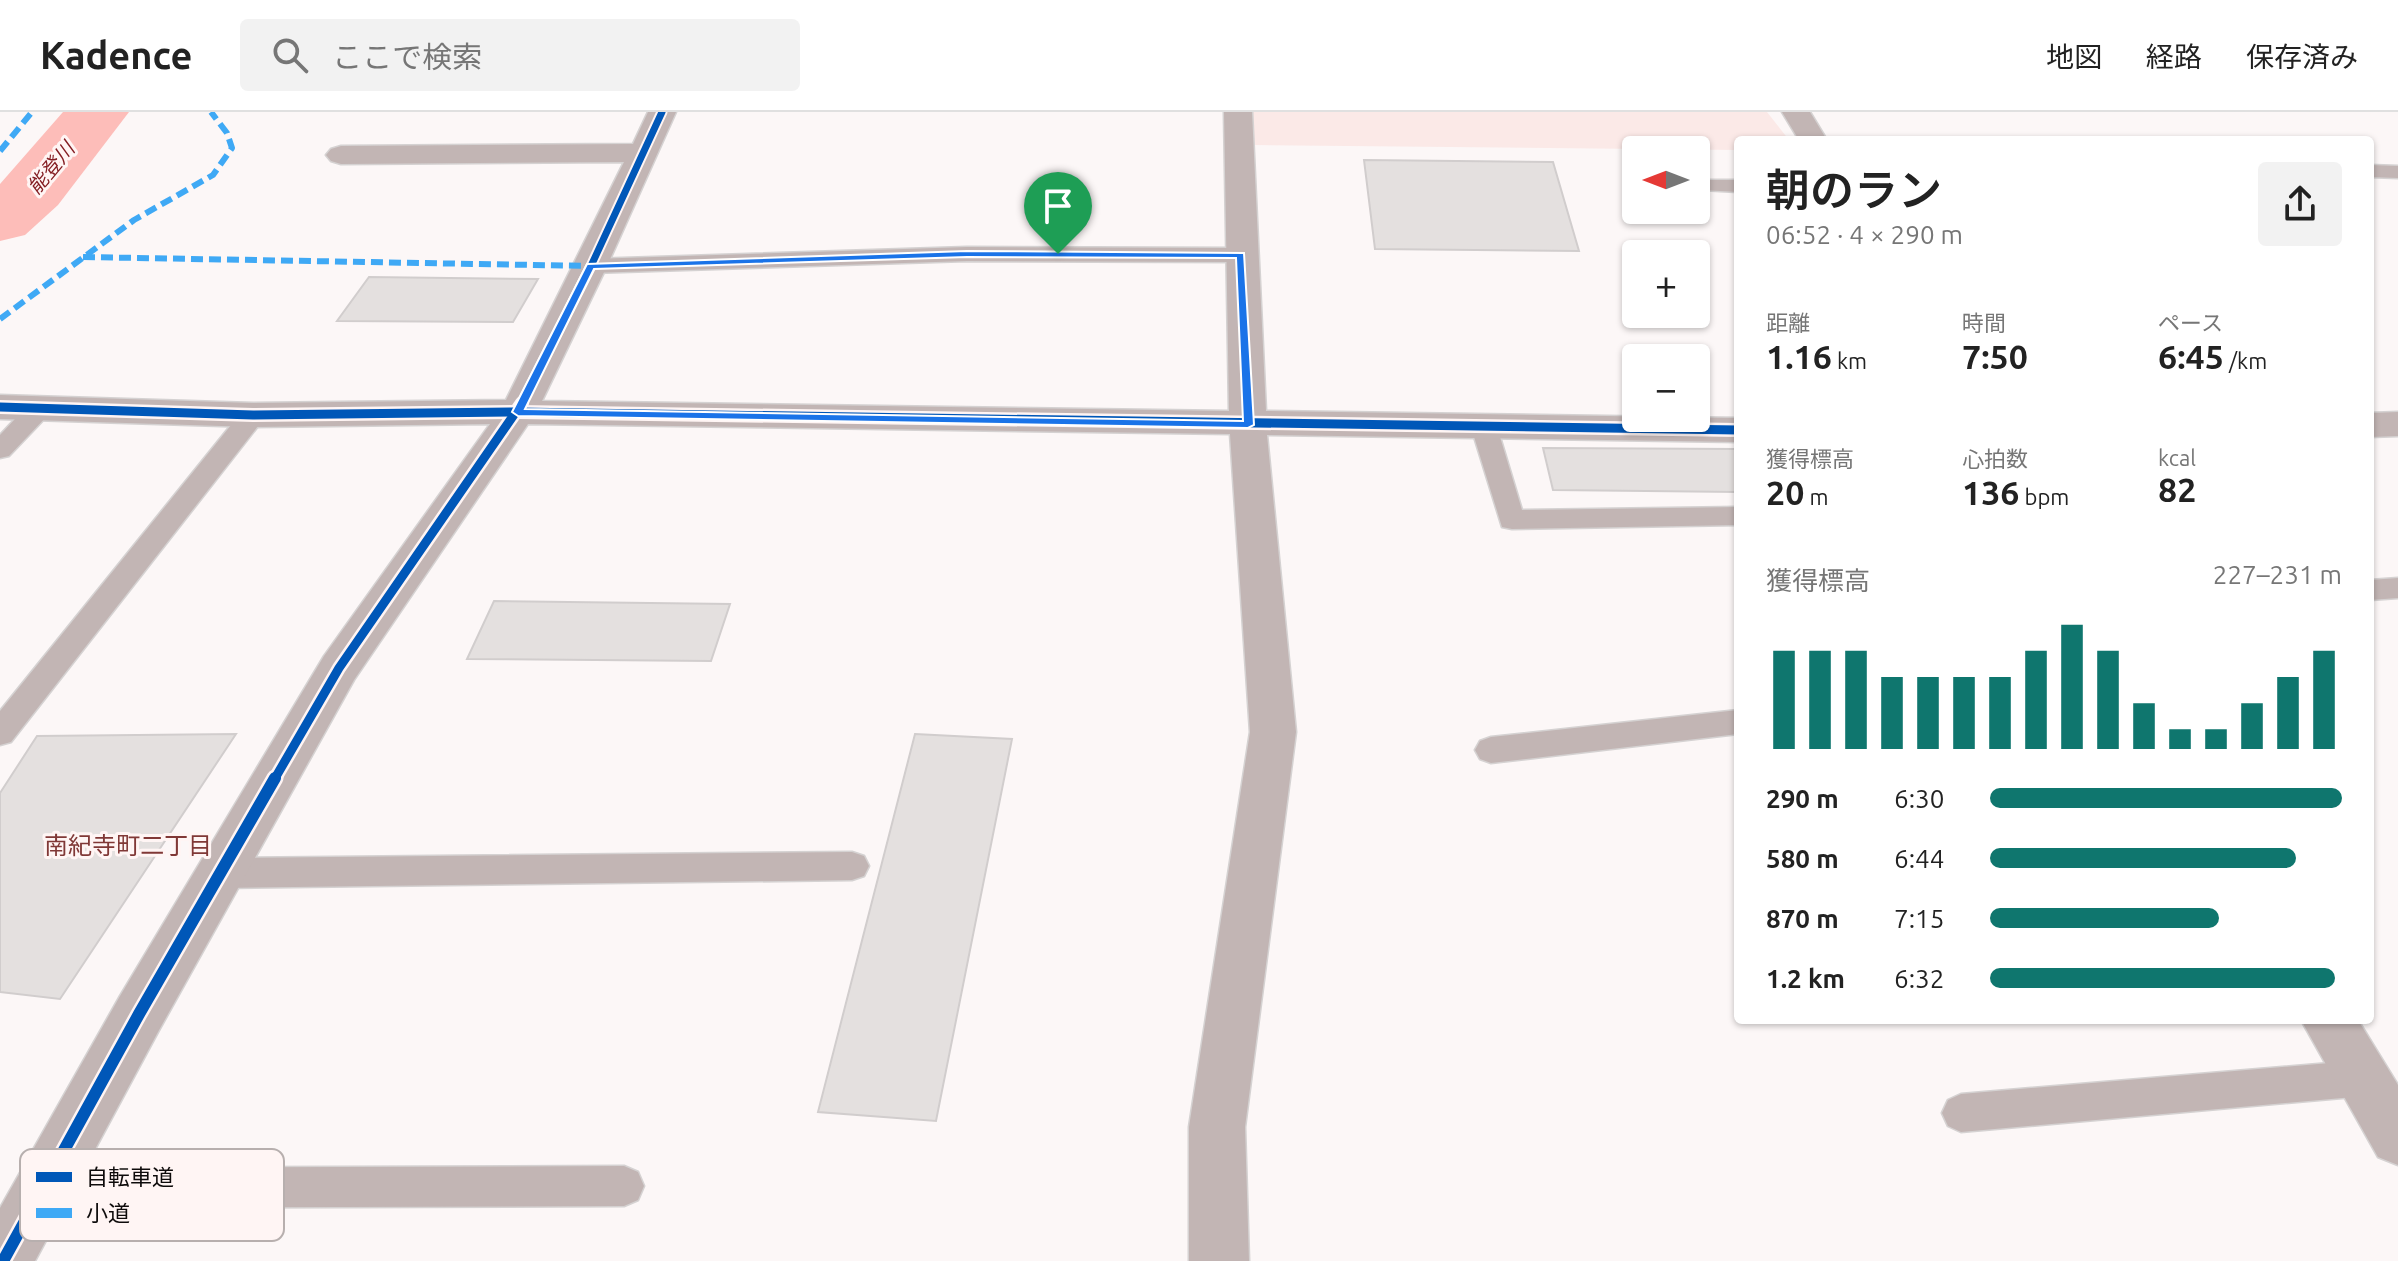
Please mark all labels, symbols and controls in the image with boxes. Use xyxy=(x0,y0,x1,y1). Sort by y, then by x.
search box xyxy=(240,19,800,91)
icon: search xyxy=(268,33,312,77)
text: Kadence xyxy=(40,34,192,76)
text: ここで検索 xyxy=(332,40,482,74)
text: 地図 xyxy=(2046,41,2102,72)
text: 経路 xyxy=(2146,41,2202,72)
text: 保存済み xyxy=(2246,41,2358,72)
water label: 能登川 xyxy=(23,136,80,198)
north arrow xyxy=(1622,136,1710,224)
map controls xyxy=(1622,136,1710,432)
button: share xyxy=(2258,162,2342,246)
text: 朝のラン xyxy=(1766,165,1942,214)
pin xyxy=(1024,172,1092,254)
icon: arrive xyxy=(1036,184,1080,228)
text: 06:52 · 4 × 290 m xyxy=(1766,220,1963,249)
button: + xyxy=(1622,240,1710,328)
text: 距離 xyxy=(1766,310,1810,335)
text: 時間 xyxy=(1962,310,2006,335)
text: ペース xyxy=(2158,310,2223,335)
text: 1.16 xyxy=(1766,337,1832,375)
text: 7:50 xyxy=(1962,337,2028,375)
text: 6:45 xyxy=(2158,337,2224,375)
button: − xyxy=(1622,344,1710,432)
text: km xyxy=(1832,348,1867,373)
text: /km xyxy=(2224,348,2267,373)
text: kcal xyxy=(2158,445,2196,470)
text: 獲得標高 xyxy=(1766,446,1854,471)
text: 心拍数 xyxy=(1962,446,2028,471)
text: 82 xyxy=(2158,470,2196,508)
text: 20 xyxy=(1766,473,1804,511)
text: 136 xyxy=(1962,473,2020,511)
text: m xyxy=(1804,484,1828,509)
text: bpm xyxy=(2020,484,2069,509)
text: 227–231 m xyxy=(2213,560,2342,589)
text: 獲得標高 xyxy=(1766,566,1870,595)
text: 290 m xyxy=(1766,784,1839,813)
text: 6:30 xyxy=(1894,784,1944,813)
district label: 南紀寺町二丁目 xyxy=(44,832,212,859)
text: 580 m xyxy=(1766,844,1839,873)
text: 6:44 xyxy=(1894,844,1944,873)
text: 870 m xyxy=(1766,904,1839,933)
text: 7:15 xyxy=(1894,904,1944,933)
text: 1.2 km xyxy=(1766,964,1845,993)
text: 6:32 xyxy=(1894,964,1944,993)
legend xyxy=(20,1149,284,1241)
text: 自転車道 xyxy=(86,1164,174,1189)
text: 小道 xyxy=(86,1200,130,1225)

